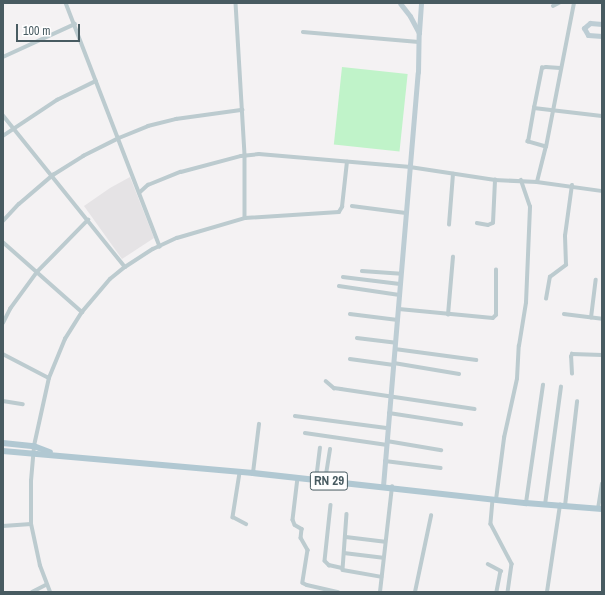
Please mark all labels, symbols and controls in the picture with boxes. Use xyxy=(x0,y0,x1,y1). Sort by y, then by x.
scale bar xyxy=(18,16,82,42)
text: 100 m xyxy=(23,23,50,39)
road number: RN 29 xyxy=(309,470,349,492)

